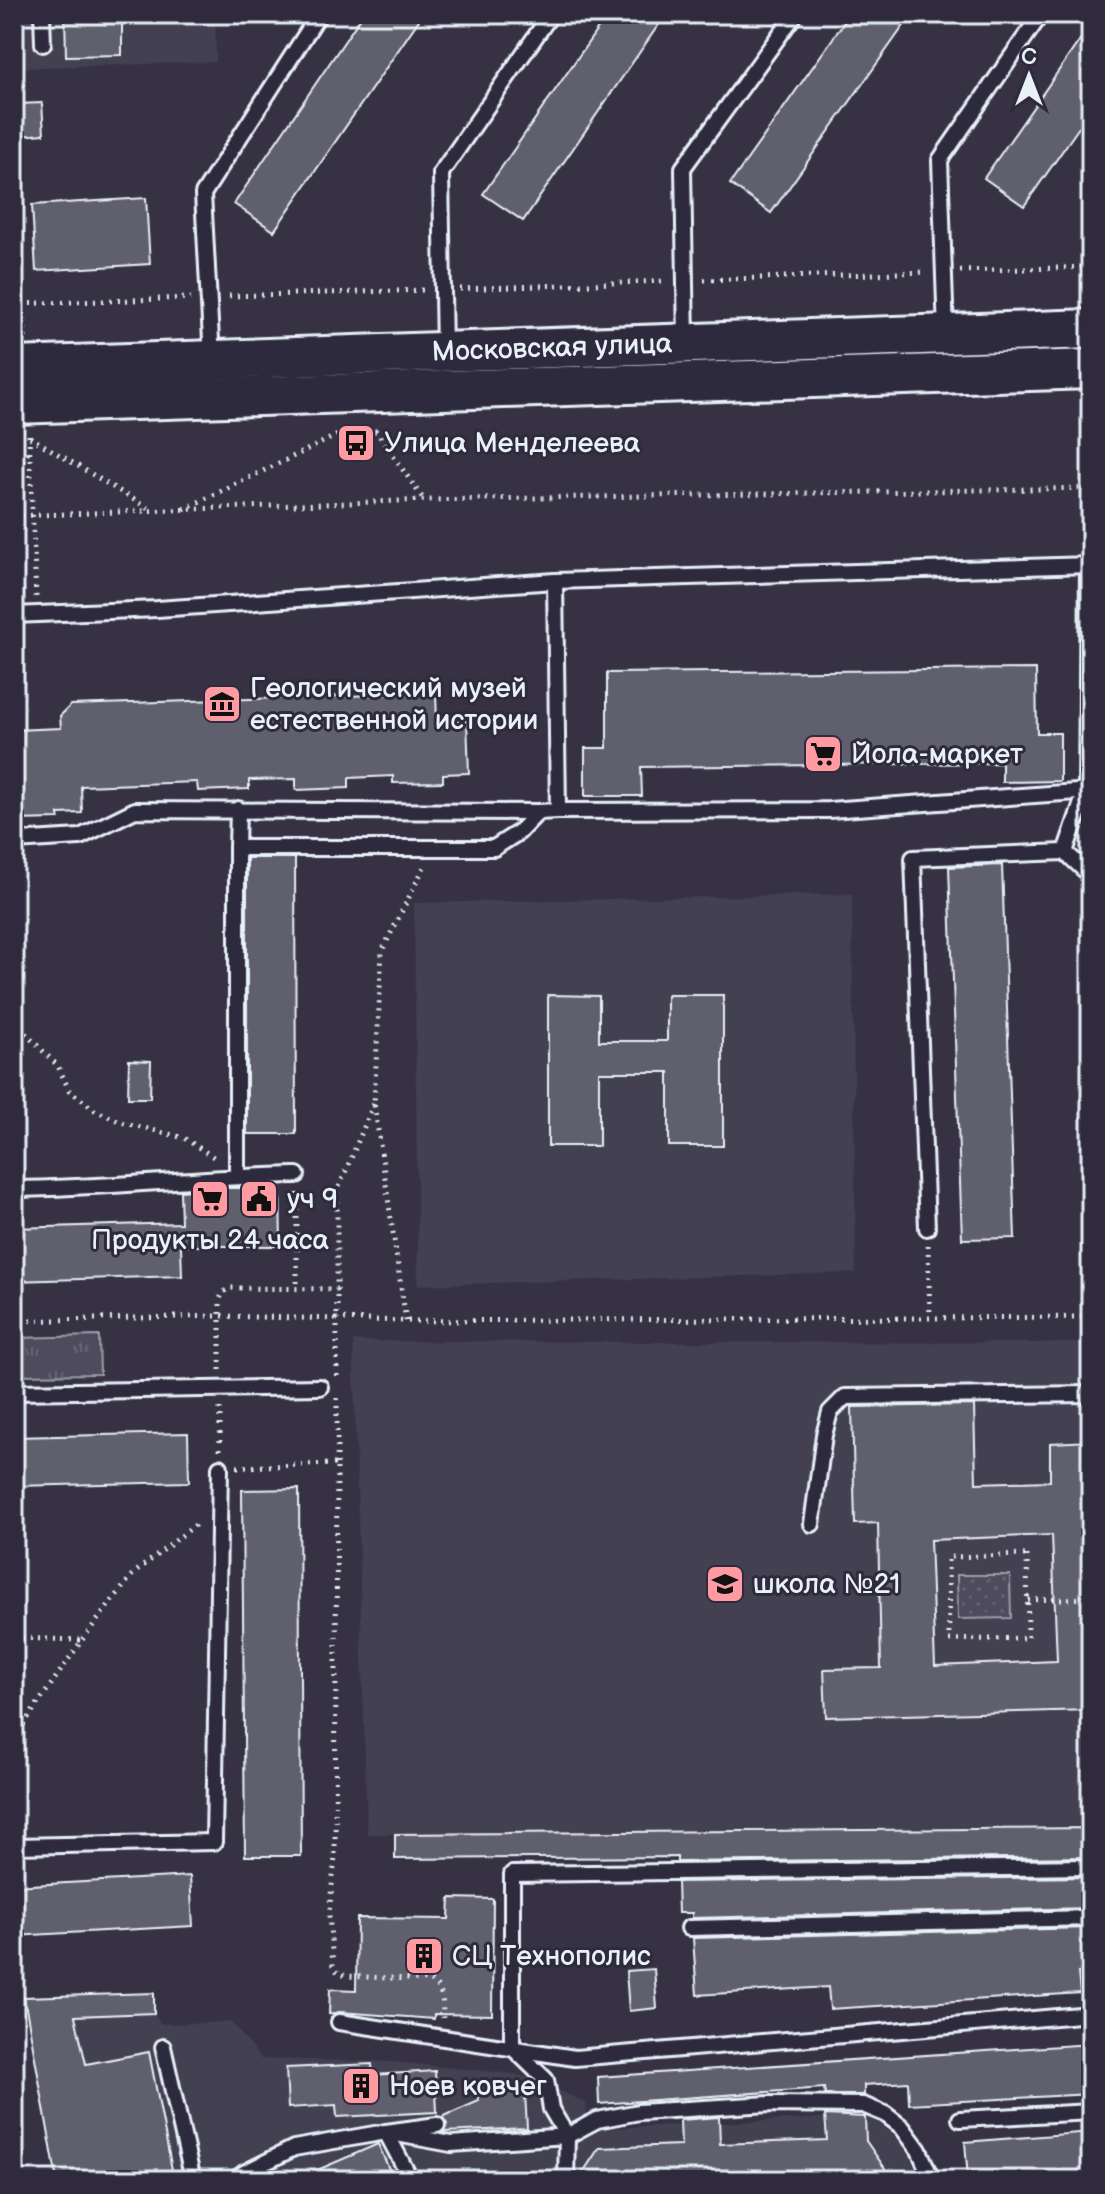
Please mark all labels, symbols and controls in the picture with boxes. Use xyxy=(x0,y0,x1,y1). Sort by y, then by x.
north arrow xyxy=(989,36,1069,116)
text: С xyxy=(1021,44,1037,71)
street label: Московская улица xyxy=(431,327,673,369)
bus stop icon: Улица Менделеева xyxy=(335,422,377,464)
place label: Улица Менделеева xyxy=(384,427,641,460)
place label: Геологический музей естественной истории xyxy=(250,672,538,737)
museum icon: Геологический музей естественной истории xyxy=(201,683,243,725)
supermarket icon: Йола-маркет xyxy=(802,733,844,775)
place label: Йола-маркет xyxy=(851,738,1023,771)
supermarket icon: Продукты 24 часа xyxy=(189,1178,231,1220)
public building icon: уч 9 xyxy=(238,1178,280,1220)
place label: уч 9 xyxy=(287,1183,338,1216)
place label: Продукты 24 часа xyxy=(91,1224,330,1257)
school or university icon: школа №21 xyxy=(704,1563,746,1605)
place label: школа №21 xyxy=(753,1568,900,1601)
building icon: СЦ Технополис xyxy=(403,1935,445,1977)
place label: СЦ Технополис xyxy=(452,1940,651,1973)
building icon: Ноев ковчег xyxy=(340,2065,382,2107)
place label: Ноев ковчег xyxy=(389,2070,547,2103)

